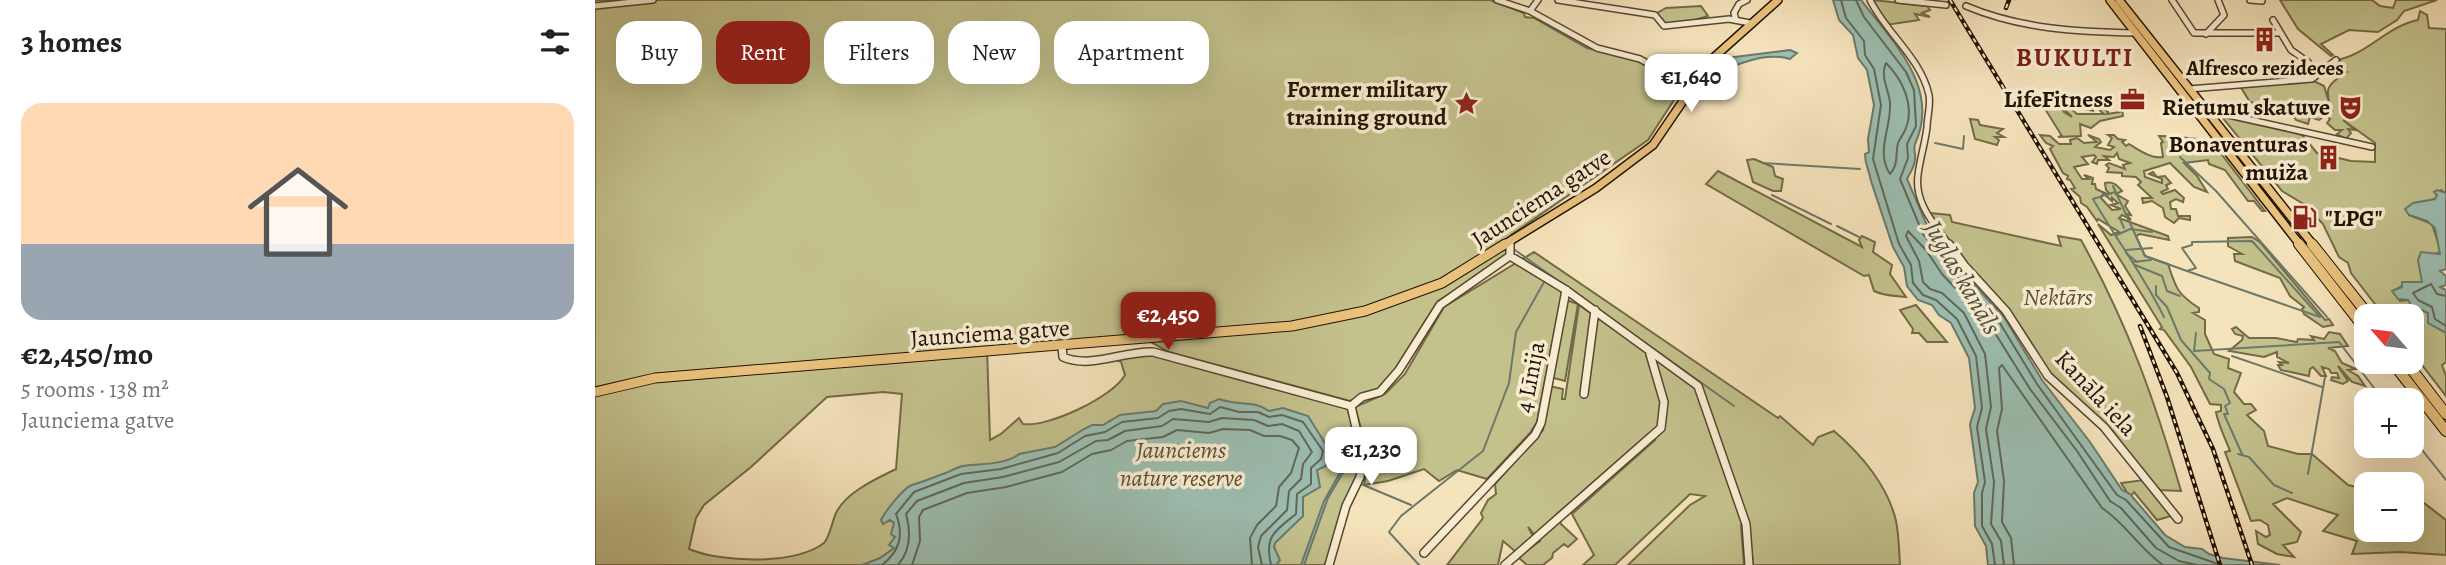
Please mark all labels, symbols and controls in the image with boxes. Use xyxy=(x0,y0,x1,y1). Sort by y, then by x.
chip: Buy xyxy=(616,21,702,84)
chip: Rent xyxy=(716,21,810,84)
chip: Filters xyxy=(824,21,934,84)
chip: New xyxy=(948,21,1040,84)
chip: Apartment xyxy=(1054,21,1209,84)
text: 3 homes xyxy=(21,22,122,62)
icon: filters xyxy=(536,23,574,61)
building icon: Alfresco rezideces xyxy=(2251,25,2279,53)
district label: BUKULTI xyxy=(2016,40,2134,75)
pin: €1,640 xyxy=(1634,54,1748,114)
place label: Alfresco rezideces xyxy=(2185,54,2344,82)
text: €1,640 xyxy=(1661,61,1721,92)
place label: Former military training ground xyxy=(1287,73,1448,133)
place label: LifeFitness xyxy=(2003,83,2113,115)
office icon: LifeFitness xyxy=(2119,85,2147,113)
place icon: Former military training ground xyxy=(1453,89,1481,117)
place label: Rietumu skatuve xyxy=(2162,91,2330,123)
theatre icon: Rietumu skatuve xyxy=(2336,93,2364,121)
place label: Bonaventuras muiža xyxy=(2168,128,2308,188)
street label: Jaunciema gatve xyxy=(1465,141,1617,255)
building icon: Bonaventuras muiža xyxy=(2314,144,2342,172)
icon: home xyxy=(235,149,361,275)
place label: "LPG" xyxy=(2325,202,2382,234)
fuel station icon: "LPG" xyxy=(2291,204,2319,232)
water label: Juglas kanāls xyxy=(1915,213,2009,341)
park label: Nektārs xyxy=(2023,281,2093,313)
pin: €2,450 xyxy=(1111,292,1225,352)
text: €2,450 xyxy=(1137,299,1199,330)
north arrow xyxy=(2354,304,2424,374)
map controls xyxy=(2354,304,2424,542)
street label: Jaunciema gatve xyxy=(909,311,1071,355)
text: €2,450/mo xyxy=(21,334,153,374)
street label: 4 Līnija xyxy=(1507,338,1553,415)
street label: Kanāla iela xyxy=(2048,343,2145,444)
text: 5 rooms · 138 m² xyxy=(21,374,169,405)
button: + xyxy=(2354,388,2424,458)
text: Jaunciema gatve xyxy=(21,405,174,436)
pin: €1,230 xyxy=(1314,428,1428,487)
park label: Jaunciems nature reserve xyxy=(1120,434,1243,494)
text: €1,230 xyxy=(1341,434,1401,465)
button: − xyxy=(2354,472,2424,542)

